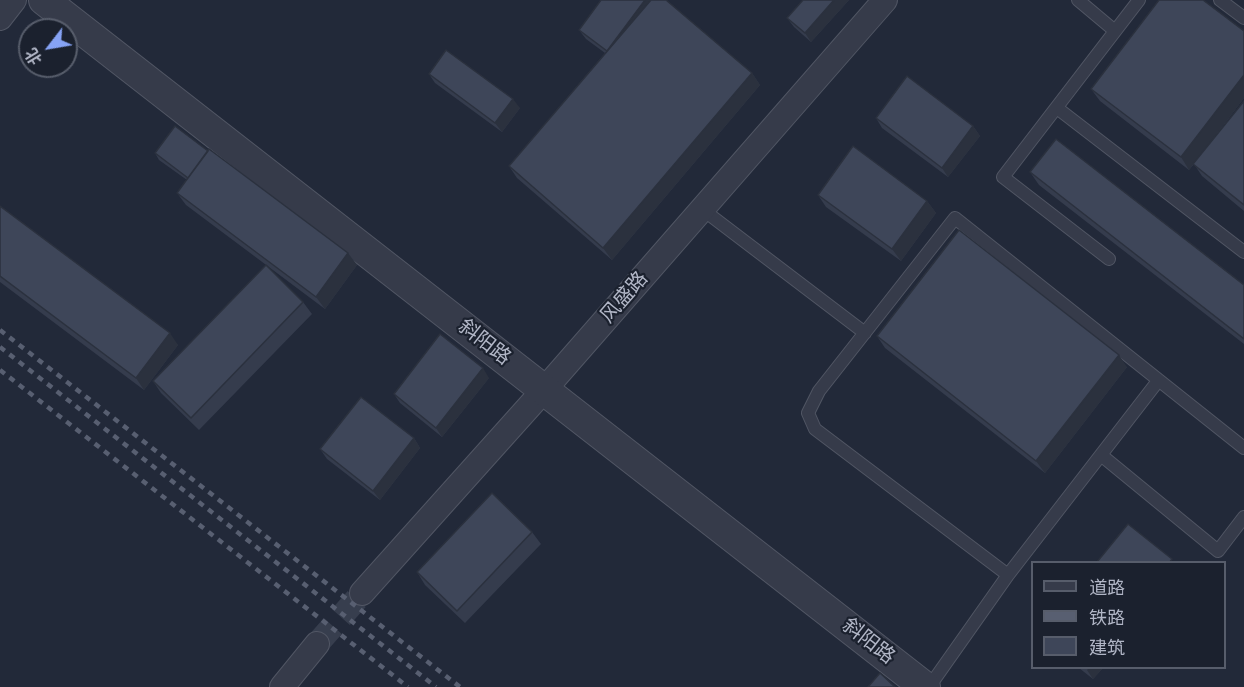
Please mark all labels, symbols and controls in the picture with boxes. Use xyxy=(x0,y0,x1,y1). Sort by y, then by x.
north arrow xyxy=(18,18,78,78)
text: 北 xyxy=(22,45,46,68)
street label: 风盛路 xyxy=(596,267,654,329)
street label: 斜阳路 xyxy=(453,315,515,371)
legend xyxy=(1031,561,1226,669)
text: 道路 xyxy=(1089,577,1125,598)
text: 铁路 xyxy=(1089,607,1125,628)
street label: 斜阳路 xyxy=(837,614,899,670)
text: 建筑 xyxy=(1089,637,1125,658)

